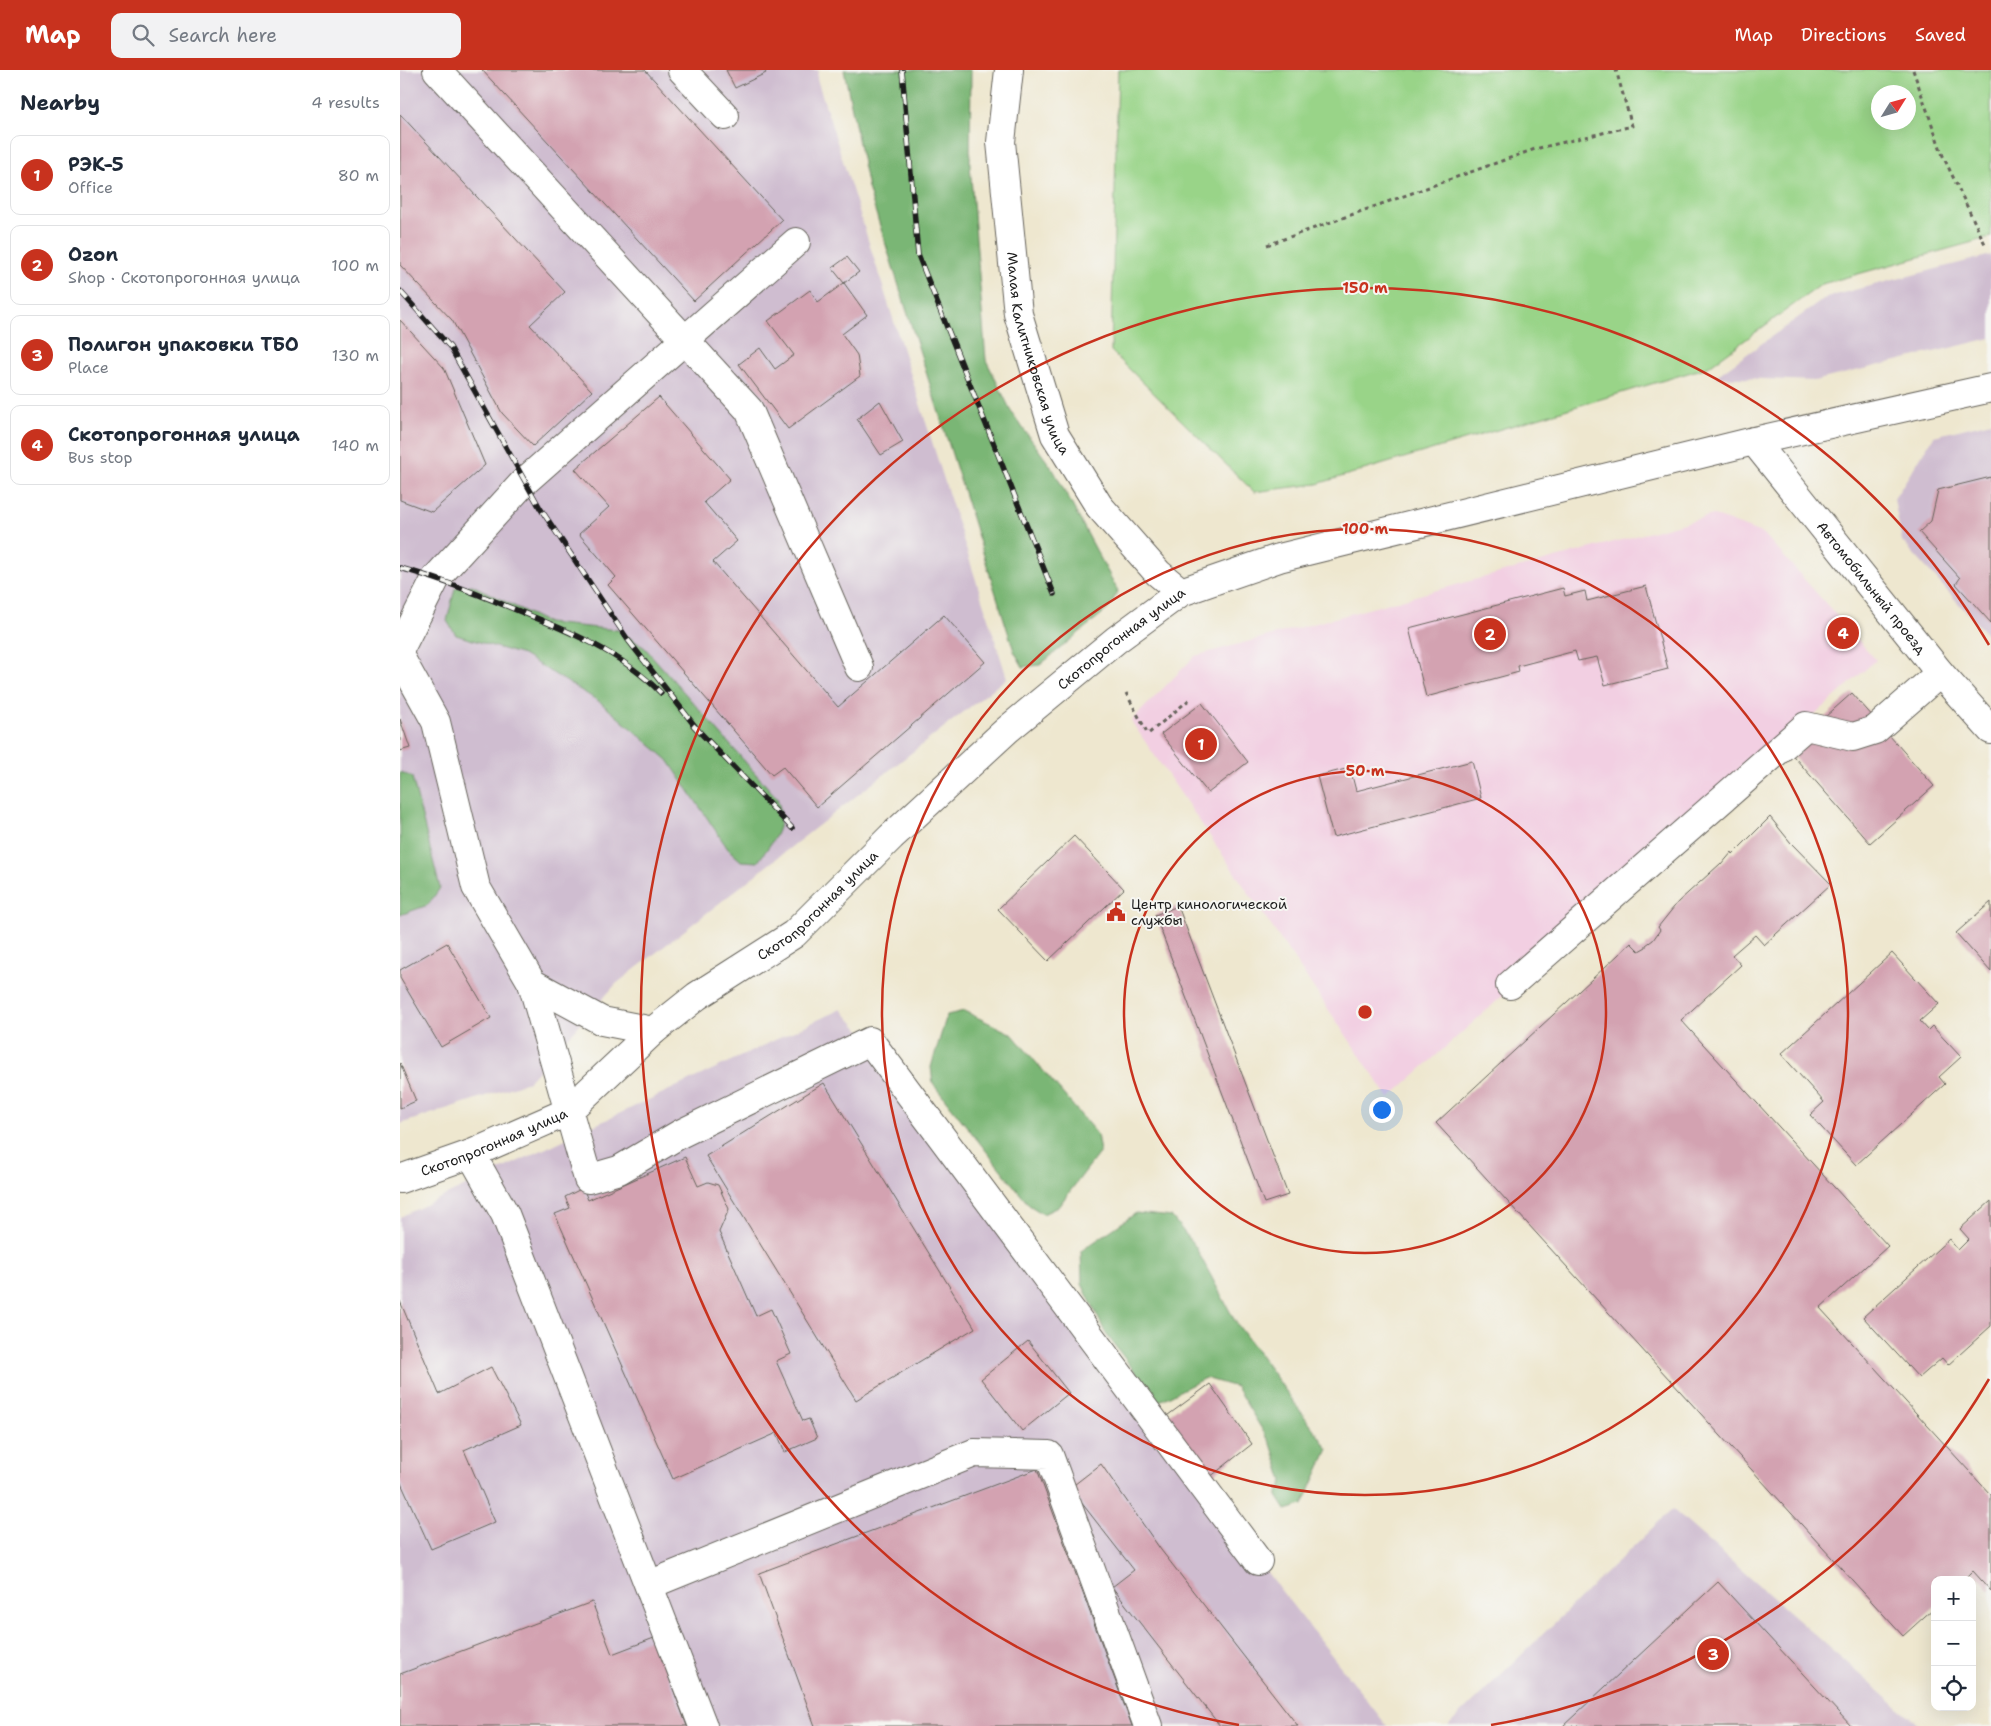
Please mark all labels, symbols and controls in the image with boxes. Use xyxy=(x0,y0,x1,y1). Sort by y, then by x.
search box xyxy=(111,13,461,58)
text: Map xyxy=(25,19,81,51)
icon: search xyxy=(129,21,157,49)
text: Search here xyxy=(169,23,277,48)
text: Map xyxy=(1735,23,1773,47)
text: Directions xyxy=(1801,23,1887,47)
text: Saved xyxy=(1915,23,1966,47)
north arrow xyxy=(1871,85,1916,130)
text: Nearby xyxy=(20,89,100,117)
text: 4 results xyxy=(311,92,380,113)
text: РЭК-5 xyxy=(68,152,124,177)
text: 1 xyxy=(33,165,41,186)
text: 80 m xyxy=(338,165,379,186)
text: Office xyxy=(68,177,113,198)
text: Ozon xyxy=(68,242,118,267)
street label: Малая Калитниковская улица xyxy=(1003,251,1074,458)
text: 2 xyxy=(31,255,43,276)
text: 100 m xyxy=(331,255,379,276)
text: Shop · Скотопрогонная улица xyxy=(68,267,300,288)
text: 150 m xyxy=(1342,278,1388,298)
text: Полигон упаковки ТБО xyxy=(68,332,299,357)
text: 3 xyxy=(31,345,43,366)
text: 130 m xyxy=(332,345,379,366)
text: Place xyxy=(68,357,109,378)
text: Скотопрогонная улица xyxy=(68,422,300,447)
text: 4 xyxy=(31,435,43,456)
text: 140 m xyxy=(332,435,379,456)
text: Bus stop xyxy=(68,447,133,468)
street label: Автомобильный проезд xyxy=(1813,518,1930,658)
text: 100 m xyxy=(1342,519,1388,539)
street label: Скотопрогонная улица xyxy=(1054,583,1189,694)
pin: 4 xyxy=(1827,614,1859,652)
pin: 2 xyxy=(1474,615,1506,653)
pin: 1 xyxy=(1185,725,1217,763)
text: 50 m xyxy=(1346,761,1385,781)
street label: Скотопрогонная улица xyxy=(754,846,882,964)
place label: Центр кинологической службы xyxy=(1131,895,1287,929)
public building icon: Центр кинологической службы xyxy=(1105,901,1127,923)
centre of rings xyxy=(1356,1003,1374,1021)
your location xyxy=(1369,1097,1395,1123)
street label: Скотопрогонная улица xyxy=(418,1104,570,1180)
map controls xyxy=(1931,1576,1976,1711)
button: + xyxy=(1931,1576,1976,1621)
button: − xyxy=(1931,1621,1976,1666)
pin: 3 xyxy=(1697,1635,1729,1673)
button: locate xyxy=(1931,1666,1976,1711)

